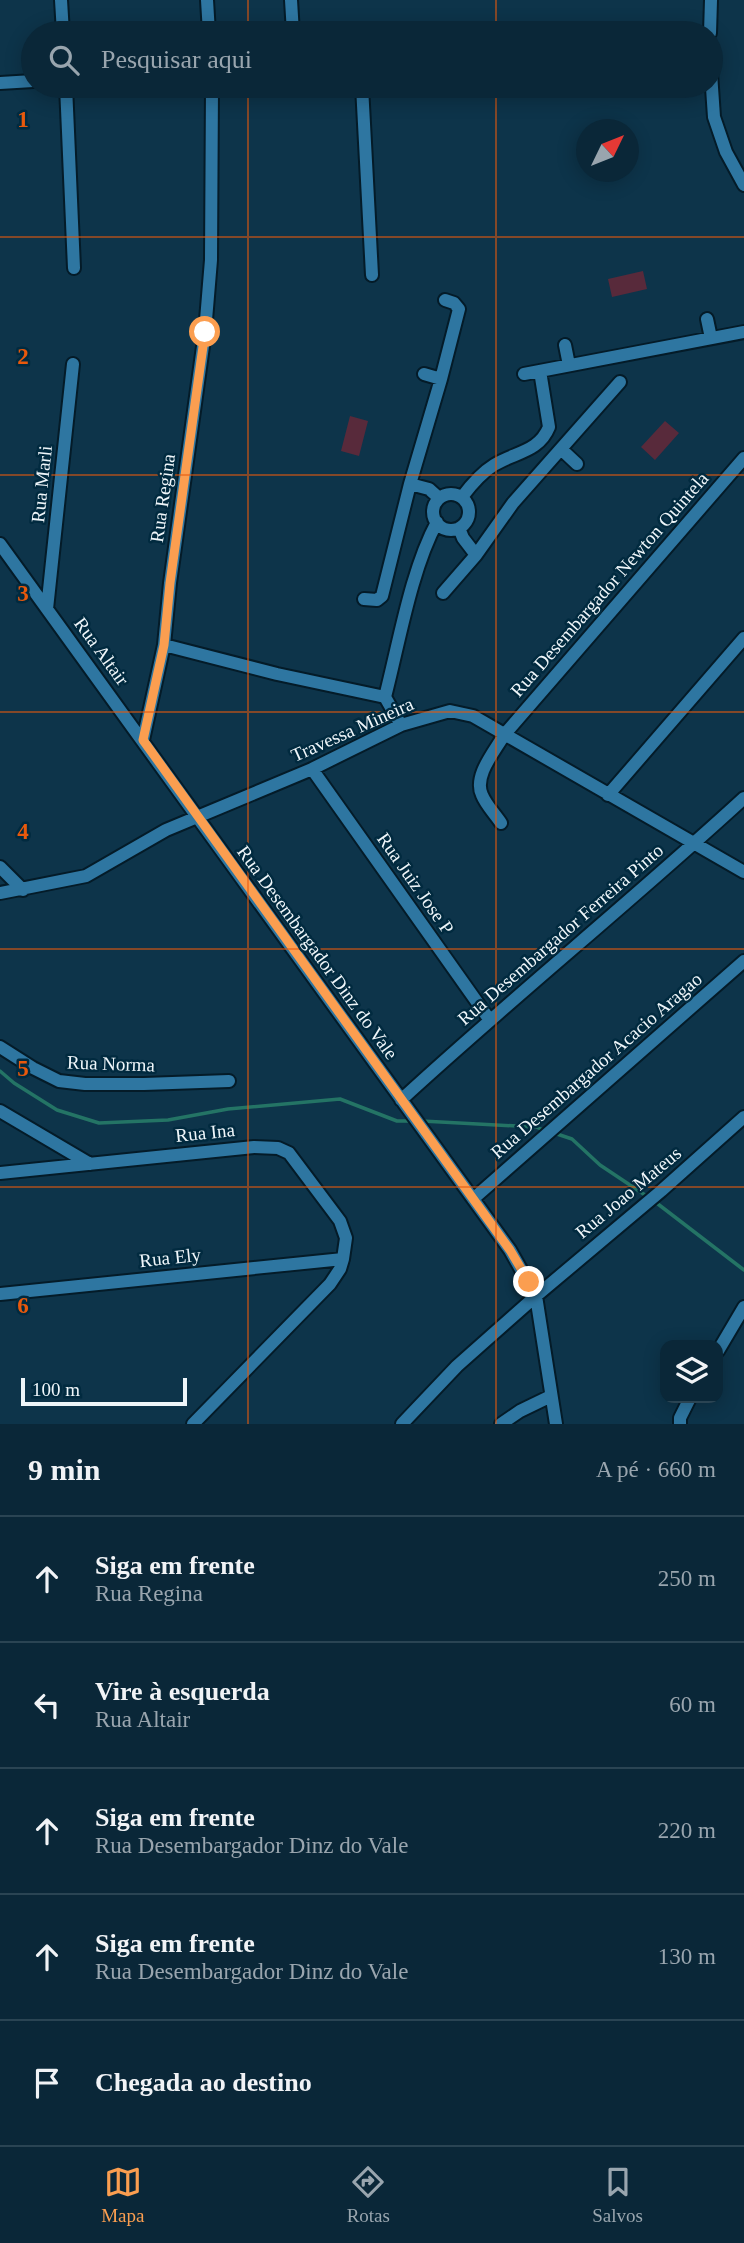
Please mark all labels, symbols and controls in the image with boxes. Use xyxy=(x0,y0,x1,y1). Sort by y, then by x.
search box xyxy=(21,21,723,98)
icon: search xyxy=(45,41,83,79)
text: Pesquisar aqui xyxy=(101,45,252,74)
text: 1 xyxy=(17,107,29,132)
north arrow xyxy=(576,119,639,182)
route start xyxy=(189,316,220,347)
text: 2 xyxy=(17,344,29,369)
street label: Rua Marli xyxy=(27,444,56,524)
street label: Rua Regina xyxy=(146,452,179,544)
street label: Rua Desembargador Newton Quintela xyxy=(506,467,713,701)
text: 3 xyxy=(17,581,29,606)
street label: Rua Altair xyxy=(70,613,134,690)
street label: Travessa Mineira xyxy=(288,693,417,766)
text: 4 xyxy=(17,819,29,844)
street label: Rua Juiz Jose P xyxy=(373,829,458,938)
street label: Rua Desembargador Ferreira Pinto xyxy=(453,840,667,1029)
street label: Rua Desembargador Dinz do Vale xyxy=(233,841,402,1063)
street label: Rua Desembargador Acacio Aragao xyxy=(487,968,706,1163)
street label: Rua Norma xyxy=(67,1051,156,1076)
text: 5 xyxy=(17,1056,29,1081)
street label: Rua Ina xyxy=(174,1119,236,1146)
street label: Rua Joao Mateus xyxy=(571,1142,685,1242)
street label: Rua Ely xyxy=(138,1244,202,1271)
route end xyxy=(513,1266,544,1297)
text: 6 xyxy=(17,1293,29,1318)
map controls xyxy=(660,1340,723,1403)
button: layers xyxy=(660,1340,723,1403)
scale bar xyxy=(21,1375,187,1407)
text: 100 m xyxy=(32,1379,80,1400)
text: 9 min xyxy=(28,1453,101,1486)
text: A pé · 660 m xyxy=(596,1457,716,1482)
text: Siga em frente xyxy=(95,1551,255,1580)
icon: ahead xyxy=(28,1560,66,1598)
text: 250 m xyxy=(658,1566,716,1591)
text: Rua Regina xyxy=(95,1581,203,1606)
text: Vire à esquerda xyxy=(95,1677,270,1706)
icon: left xyxy=(28,1686,66,1724)
text: 60 m xyxy=(669,1692,716,1717)
text: Rua Altair xyxy=(95,1707,190,1732)
text: Siga em frente xyxy=(95,1803,255,1832)
icon: ahead xyxy=(28,1812,66,1850)
text: 220 m xyxy=(658,1818,716,1843)
text: Rua Desembargador Dinz do Vale xyxy=(95,1833,408,1858)
text: Siga em frente xyxy=(95,1929,255,1958)
icon: ahead xyxy=(28,1938,66,1976)
text: 130 m xyxy=(658,1944,716,1969)
text: Rua Desembargador Dinz do Vale xyxy=(95,1959,408,1984)
icon: arrive xyxy=(28,2064,66,2102)
text: Chegada ao destino xyxy=(95,2068,312,2097)
tab: Mapa xyxy=(101,2163,144,2227)
tab: Rotas xyxy=(347,2163,390,2227)
tab: Salvos xyxy=(592,2163,643,2227)

